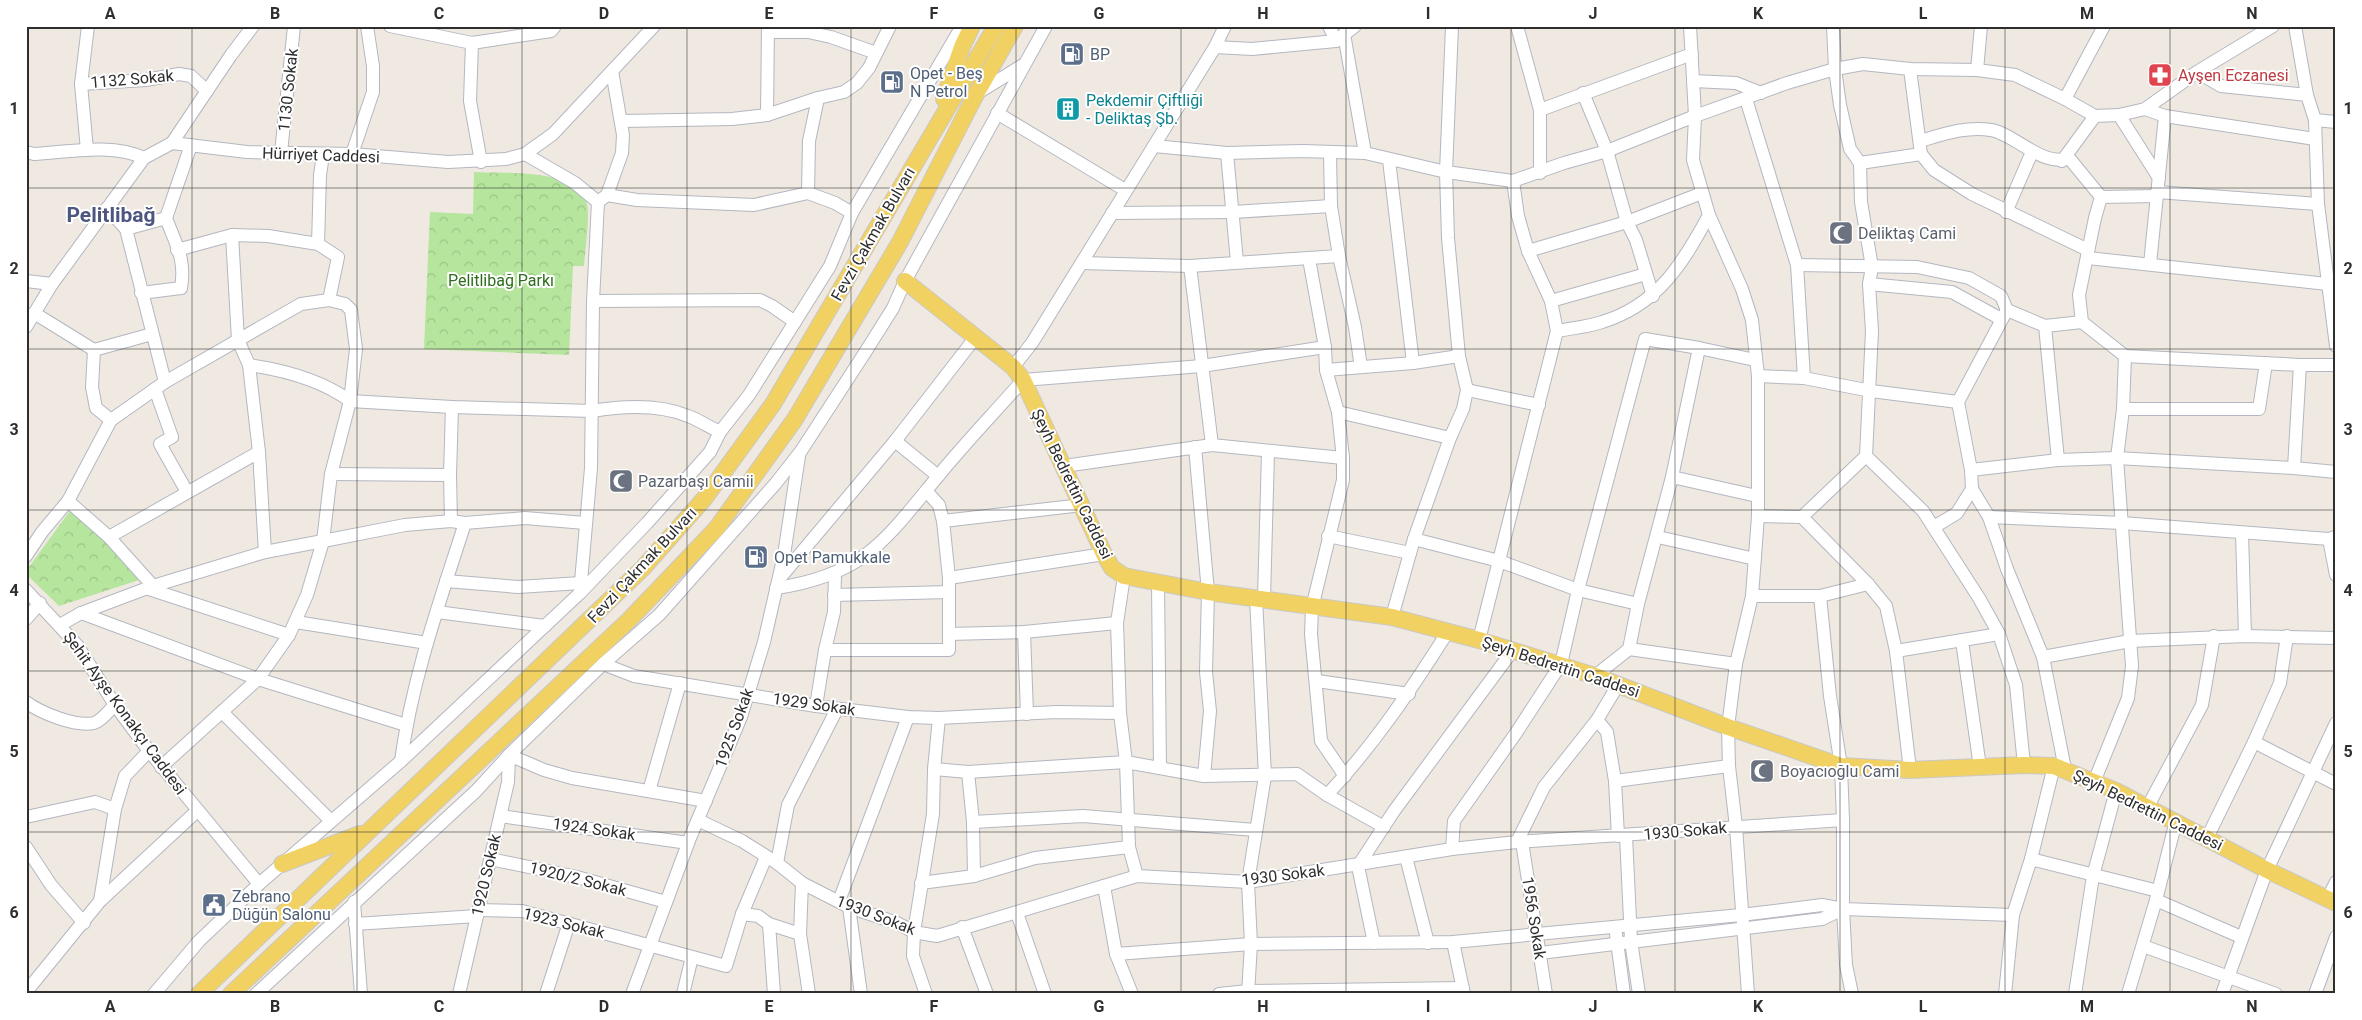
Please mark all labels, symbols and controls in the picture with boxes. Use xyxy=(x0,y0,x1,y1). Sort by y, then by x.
text: A xyxy=(105,4,116,23)
text: B xyxy=(270,4,280,23)
text: C xyxy=(434,4,444,23)
text: D xyxy=(599,4,609,23)
text: E xyxy=(765,4,774,23)
text: F xyxy=(930,4,939,23)
text: G xyxy=(1094,4,1105,23)
text: H xyxy=(1257,4,1269,23)
text: I xyxy=(1426,4,1430,23)
text: J xyxy=(1589,4,1597,23)
text: K xyxy=(1753,4,1764,23)
text: L xyxy=(1919,4,1928,23)
text: M xyxy=(2080,4,2094,23)
text: N xyxy=(2246,4,2258,23)
fuel station icon: BP xyxy=(1059,41,1085,67)
place label: BP xyxy=(1090,45,1110,64)
street label: 1130 Sokak xyxy=(274,47,302,133)
pharmacy icon: Ayşen Eczanesi xyxy=(2147,62,2173,88)
place label: Opet - Beş N Petrol xyxy=(910,64,983,101)
street label: 1132 Sokak xyxy=(90,66,175,92)
place label: Ayşen Eczanesi xyxy=(2178,66,2289,85)
fuel station icon: Opet - Beş N Petrol xyxy=(879,69,905,95)
place label: Pekdemir Çiftliği - Deliktaş Şb. xyxy=(1086,91,1203,128)
building icon: Pekdemir Çiftliği - Deliktaş Şb. xyxy=(1055,96,1081,122)
text: 1 xyxy=(9,99,19,118)
text: 1 xyxy=(2343,99,2353,118)
street label: Hürriyet Caddesi xyxy=(262,143,380,167)
street label: Fevzi Çakmak Bulvarı xyxy=(827,164,919,304)
district label: Pelitlibağ xyxy=(66,203,156,227)
mosque icon: Deliktaş Cami xyxy=(1828,220,1854,246)
place label: Deliktaş Cami xyxy=(1858,224,1956,243)
text: 2 xyxy=(9,259,19,278)
text: 2 xyxy=(2343,259,2353,278)
park label: Pelitlibağ Parkı xyxy=(448,271,554,290)
street label: Şeyh Bedrettin Caddesi xyxy=(1027,406,1117,562)
text: 3 xyxy=(9,420,19,439)
text: 3 xyxy=(2343,420,2353,439)
mosque icon: Pazarbaşı Camii xyxy=(608,468,634,494)
place label: Pazarbaşı Camii xyxy=(638,472,754,491)
street label: Fevzi Çakmak Bulvarı xyxy=(584,503,700,627)
fuel station icon: Opet Pamukkale xyxy=(743,544,769,570)
place label: Opet Pamukkale xyxy=(774,548,891,567)
text: 4 xyxy=(9,581,19,600)
text: 4 xyxy=(2343,581,2353,600)
street label: Şehit Ayşe Konakçı Caddesi xyxy=(59,628,191,798)
street label: Şeyh Bedrettin Caddesi xyxy=(1480,633,1642,701)
street label: 1925 Sokak xyxy=(711,685,758,770)
street label: 1929 Sokak xyxy=(771,689,858,719)
text: 5 xyxy=(9,742,19,761)
text: 5 xyxy=(2343,742,2353,761)
mosque icon: Boyacıoğlu Cami xyxy=(1749,758,1775,784)
place label: Boyacıoğlu Cami xyxy=(1780,762,1899,781)
street label: Şeyh Bedrettin Caddesi xyxy=(2070,765,2226,855)
street label: 1924 Sokak xyxy=(551,814,638,844)
street label: 1930 Sokak xyxy=(1643,818,1728,844)
street label: 1920 Sokak xyxy=(467,831,505,918)
street label: 1920/2 Sokak xyxy=(528,858,629,900)
street label: 1930 Sokak xyxy=(1240,860,1326,890)
street label: 1956 Sokak xyxy=(1518,875,1550,962)
place label: Zebrano Düğün Salonu xyxy=(232,887,331,924)
street label: 1930 Sokak xyxy=(834,891,919,939)
public building icon: Zebrano Düğün Salonu xyxy=(201,892,227,918)
text: 6 xyxy=(9,903,19,922)
text: 6 xyxy=(2343,903,2353,922)
street label: 1923 Sokak xyxy=(521,904,608,943)
text: A xyxy=(105,997,116,1016)
text: B xyxy=(270,997,280,1016)
text: C xyxy=(434,997,444,1016)
text: D xyxy=(599,997,609,1016)
text: E xyxy=(765,997,774,1016)
text: F xyxy=(930,997,939,1016)
text: G xyxy=(1094,997,1105,1016)
text: H xyxy=(1257,997,1269,1016)
text: I xyxy=(1426,997,1430,1016)
text: J xyxy=(1589,997,1597,1016)
text: K xyxy=(1753,997,1764,1016)
text: L xyxy=(1919,997,1928,1016)
text: M xyxy=(2080,997,2094,1016)
text: N xyxy=(2246,997,2258,1016)

